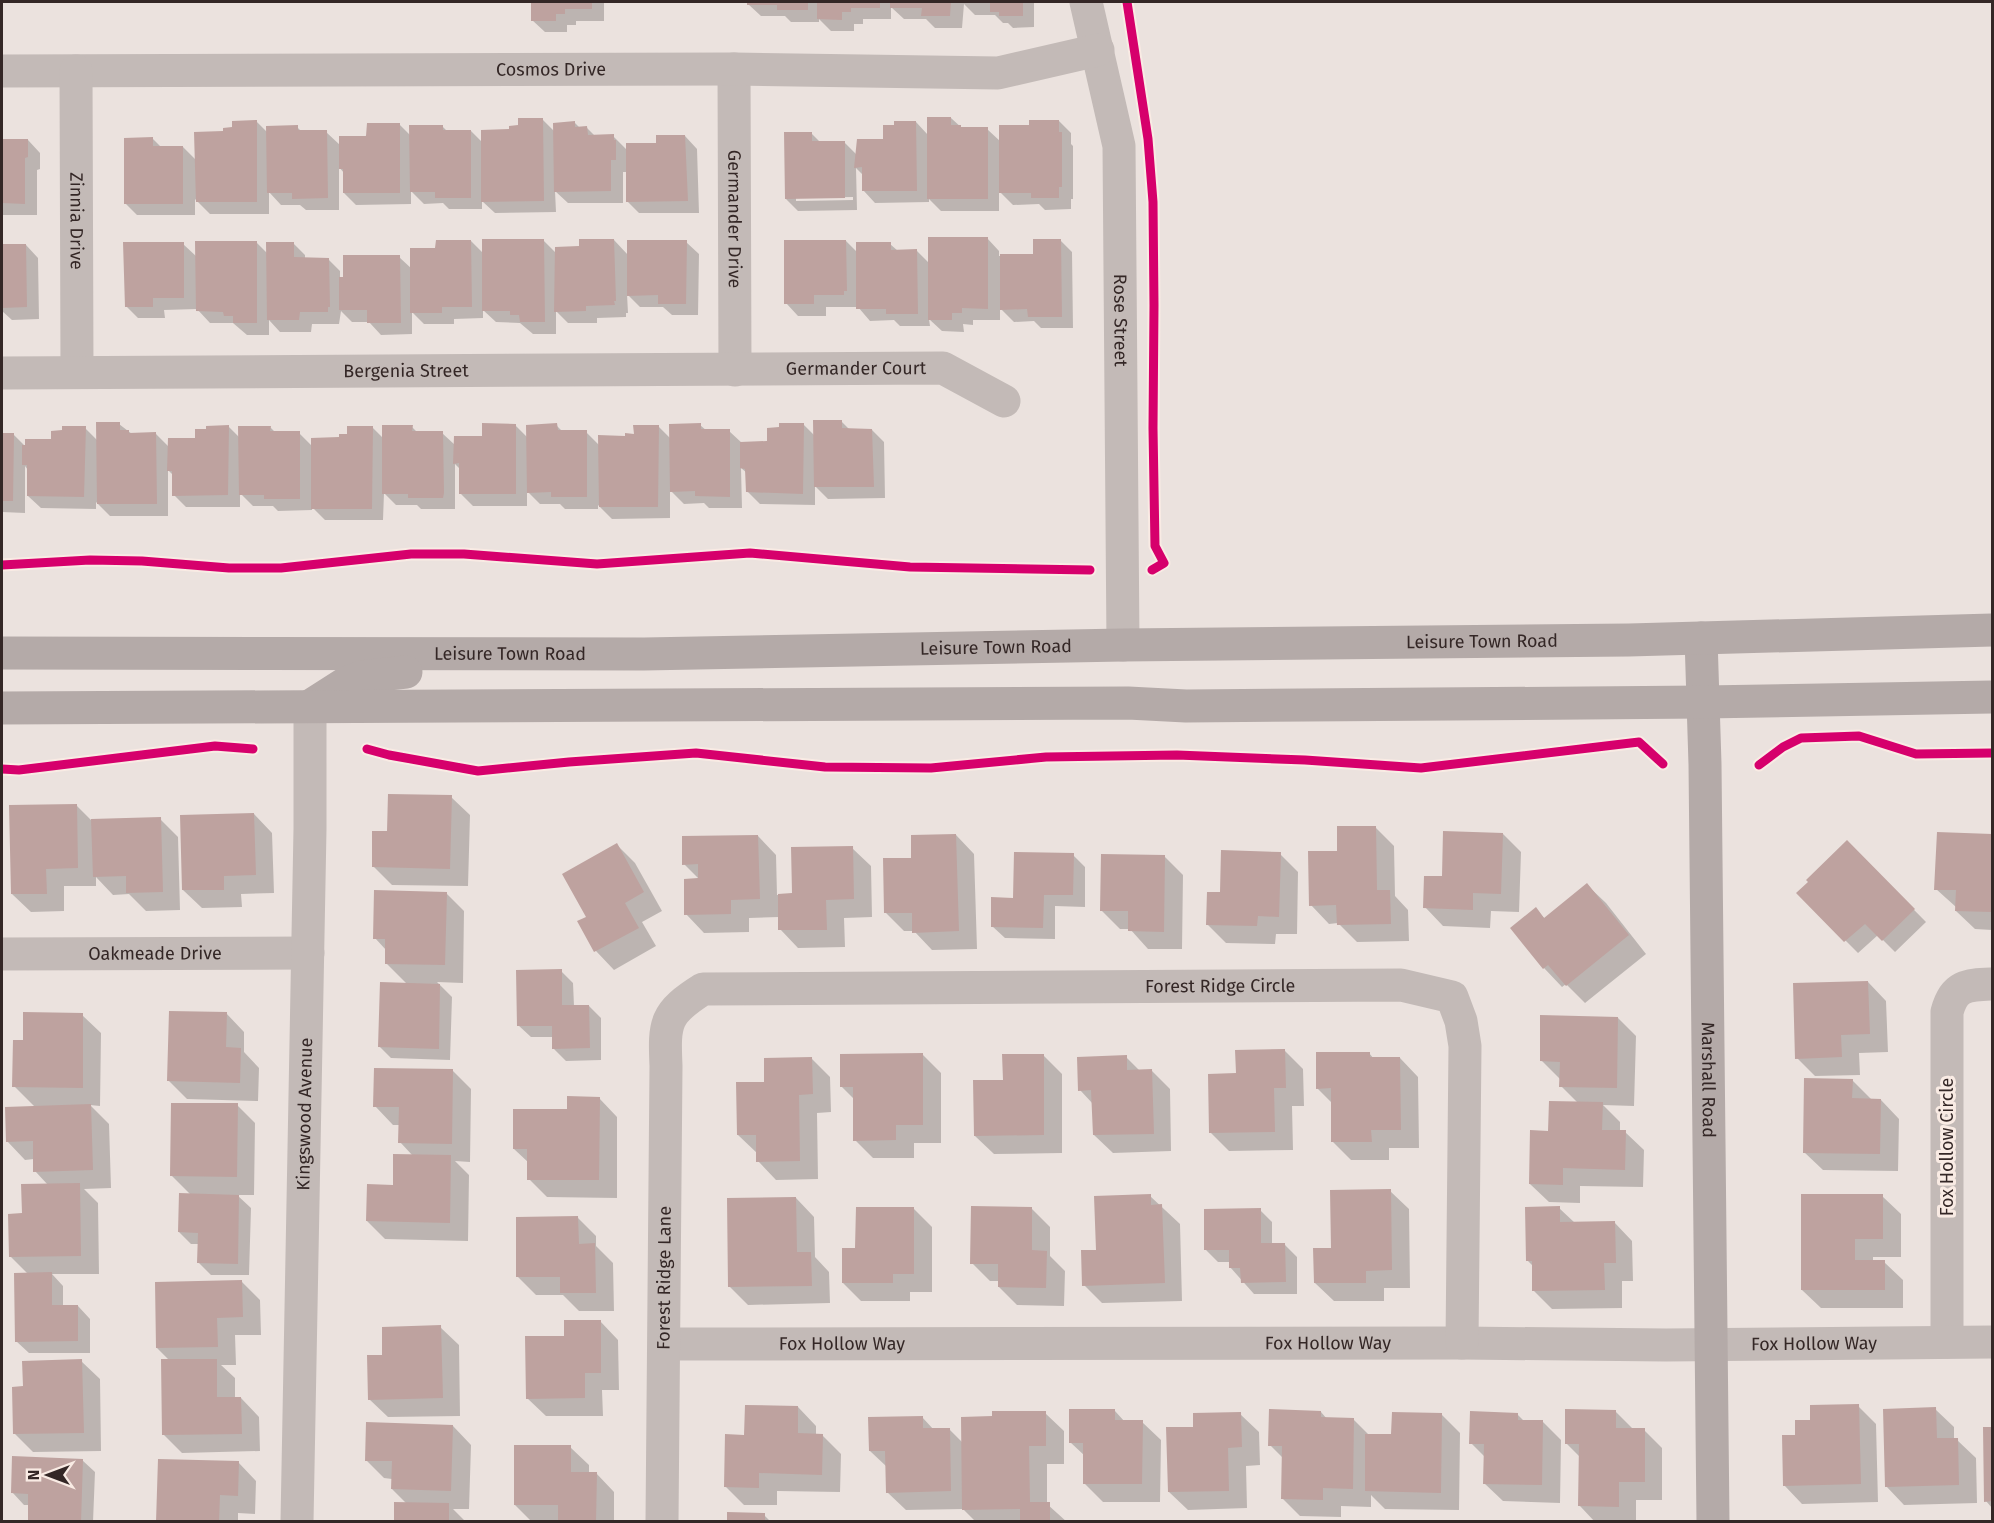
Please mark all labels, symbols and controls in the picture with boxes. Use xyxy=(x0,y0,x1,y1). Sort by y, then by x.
street label: Cosmos Drive xyxy=(496,58,606,81)
street label: Germander Drive xyxy=(723,150,746,288)
street label: Zinnia Drive xyxy=(65,172,88,270)
street label: Rose Street xyxy=(1109,274,1132,367)
street label: Germander Court xyxy=(786,357,927,380)
street label: Bergenia Street xyxy=(343,360,469,382)
street label: Leisure Town Road xyxy=(1406,630,1558,653)
street label: Leisure Town Road xyxy=(920,635,1072,660)
street label: Leisure Town Road xyxy=(434,643,586,665)
street label: Oakmeade Drive xyxy=(88,942,222,965)
street label: Forest Ridge Circle xyxy=(1145,975,1295,997)
street label: Marshall Road xyxy=(1697,1022,1720,1138)
street label: Kingswood Avenue xyxy=(292,1037,317,1191)
street label: Fox Hollow Circle xyxy=(1936,1078,1958,1216)
street label: Forest Ridge Lane xyxy=(653,1206,676,1350)
street label: Fox Hollow Way xyxy=(1265,1332,1391,1354)
street label: Fox Hollow Way xyxy=(1751,1332,1877,1355)
street label: Fox Hollow Way xyxy=(779,1333,905,1355)
north arrow xyxy=(18,1445,78,1505)
text: N xyxy=(24,1470,43,1480)

